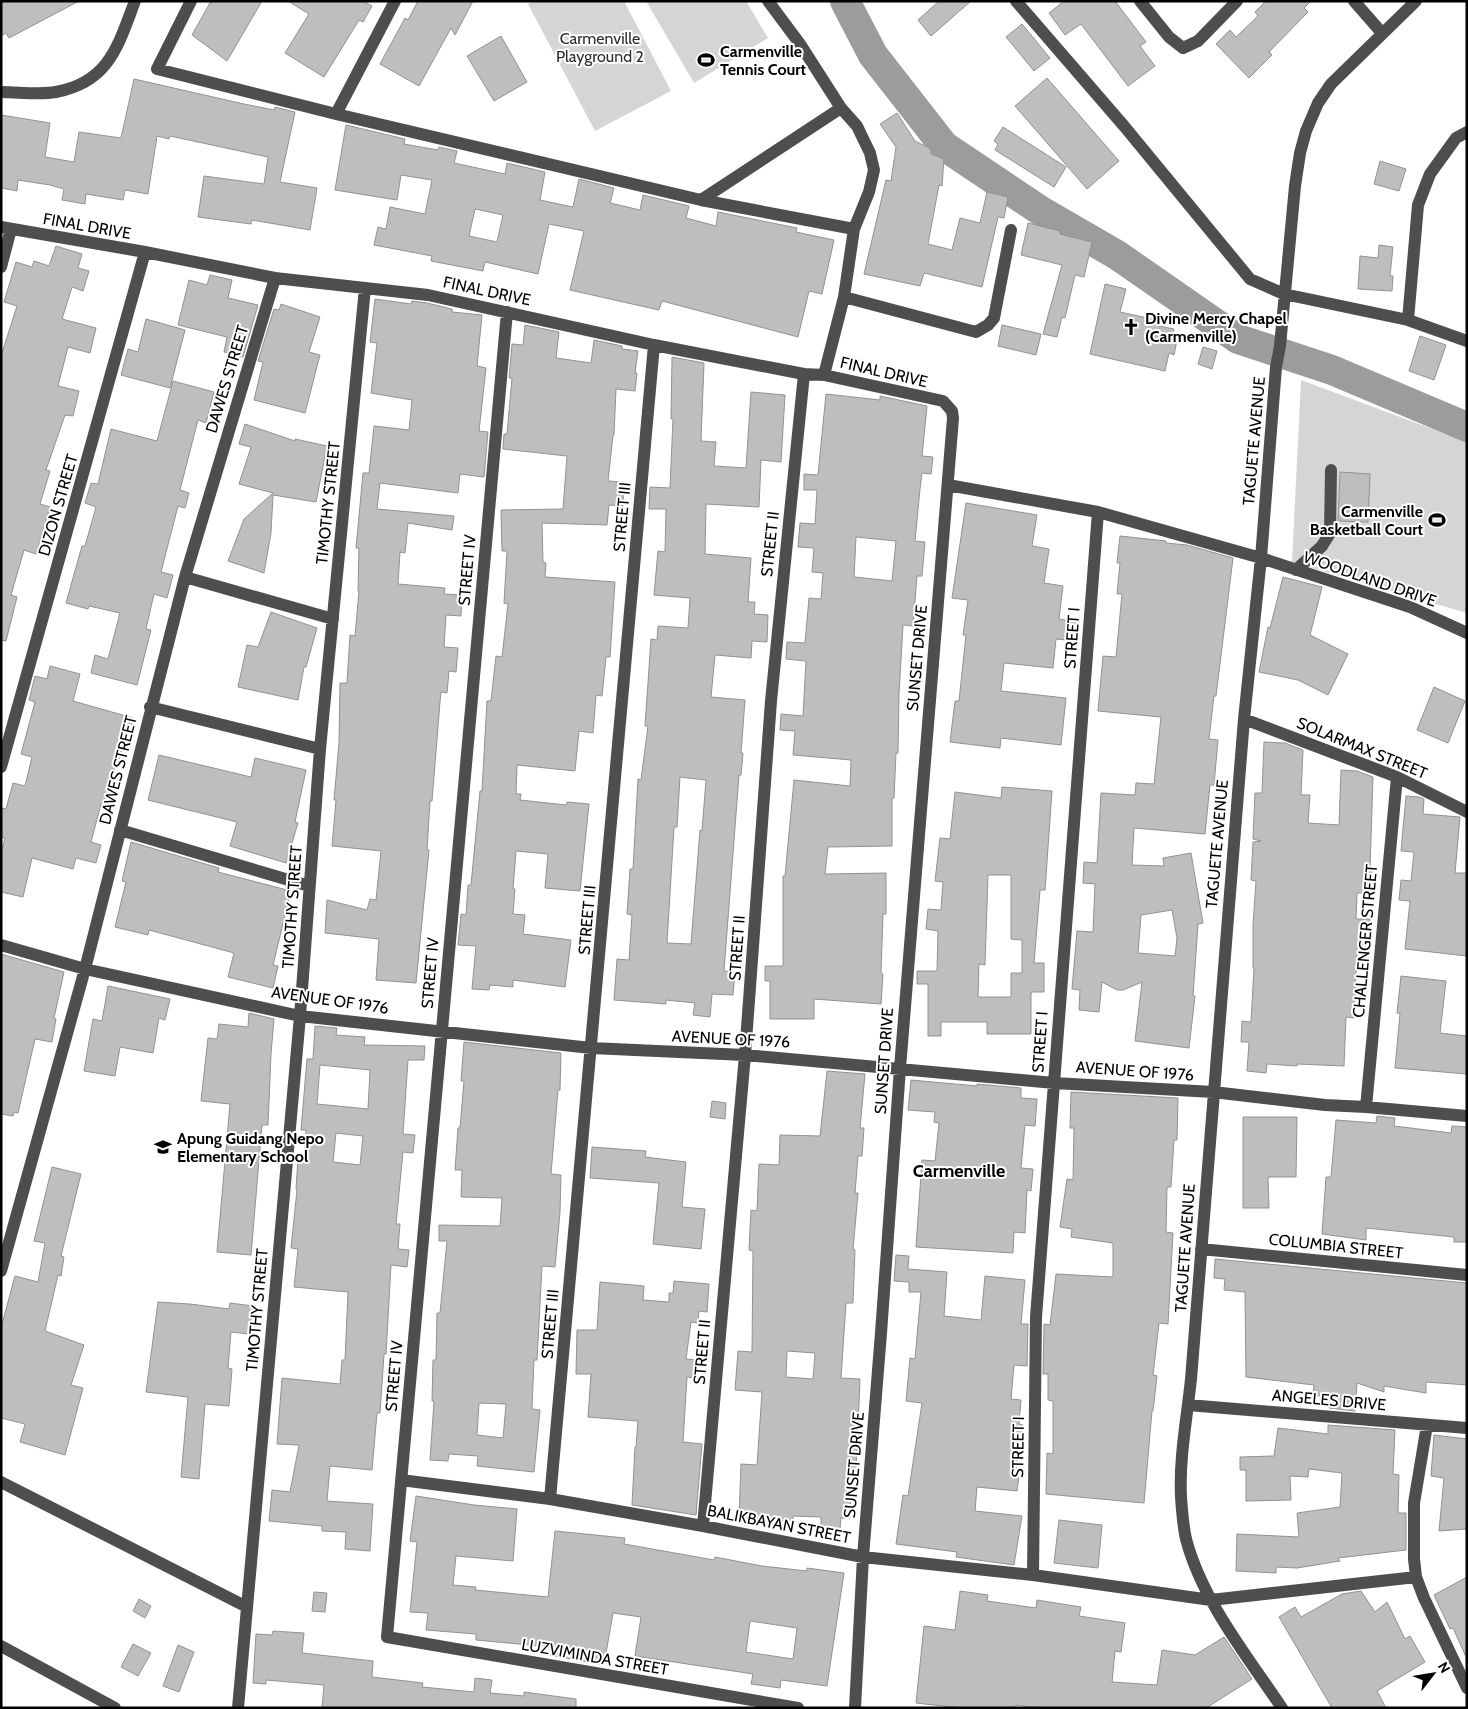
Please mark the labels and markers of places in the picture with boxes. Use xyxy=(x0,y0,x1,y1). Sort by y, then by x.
place label: Carmenville Tennis Court xyxy=(720,42,807,79)
sports icon: Carmenville Tennis Court xyxy=(696,50,716,70)
place label: Divine Mercy Chapel (Carmenville) xyxy=(1145,309,1287,346)
church icon: Divine Mercy Chapel (Carmenville) xyxy=(1121,317,1141,337)
place label: Carmenville Basketball Court xyxy=(1310,502,1423,539)
sports icon: Carmenville Basketball Court xyxy=(1427,510,1447,530)
place label: Apung Guidang Nepo Elementary School xyxy=(177,1129,324,1166)
school or university icon: Apung Guidang Nepo Elementary School xyxy=(153,1137,173,1157)

